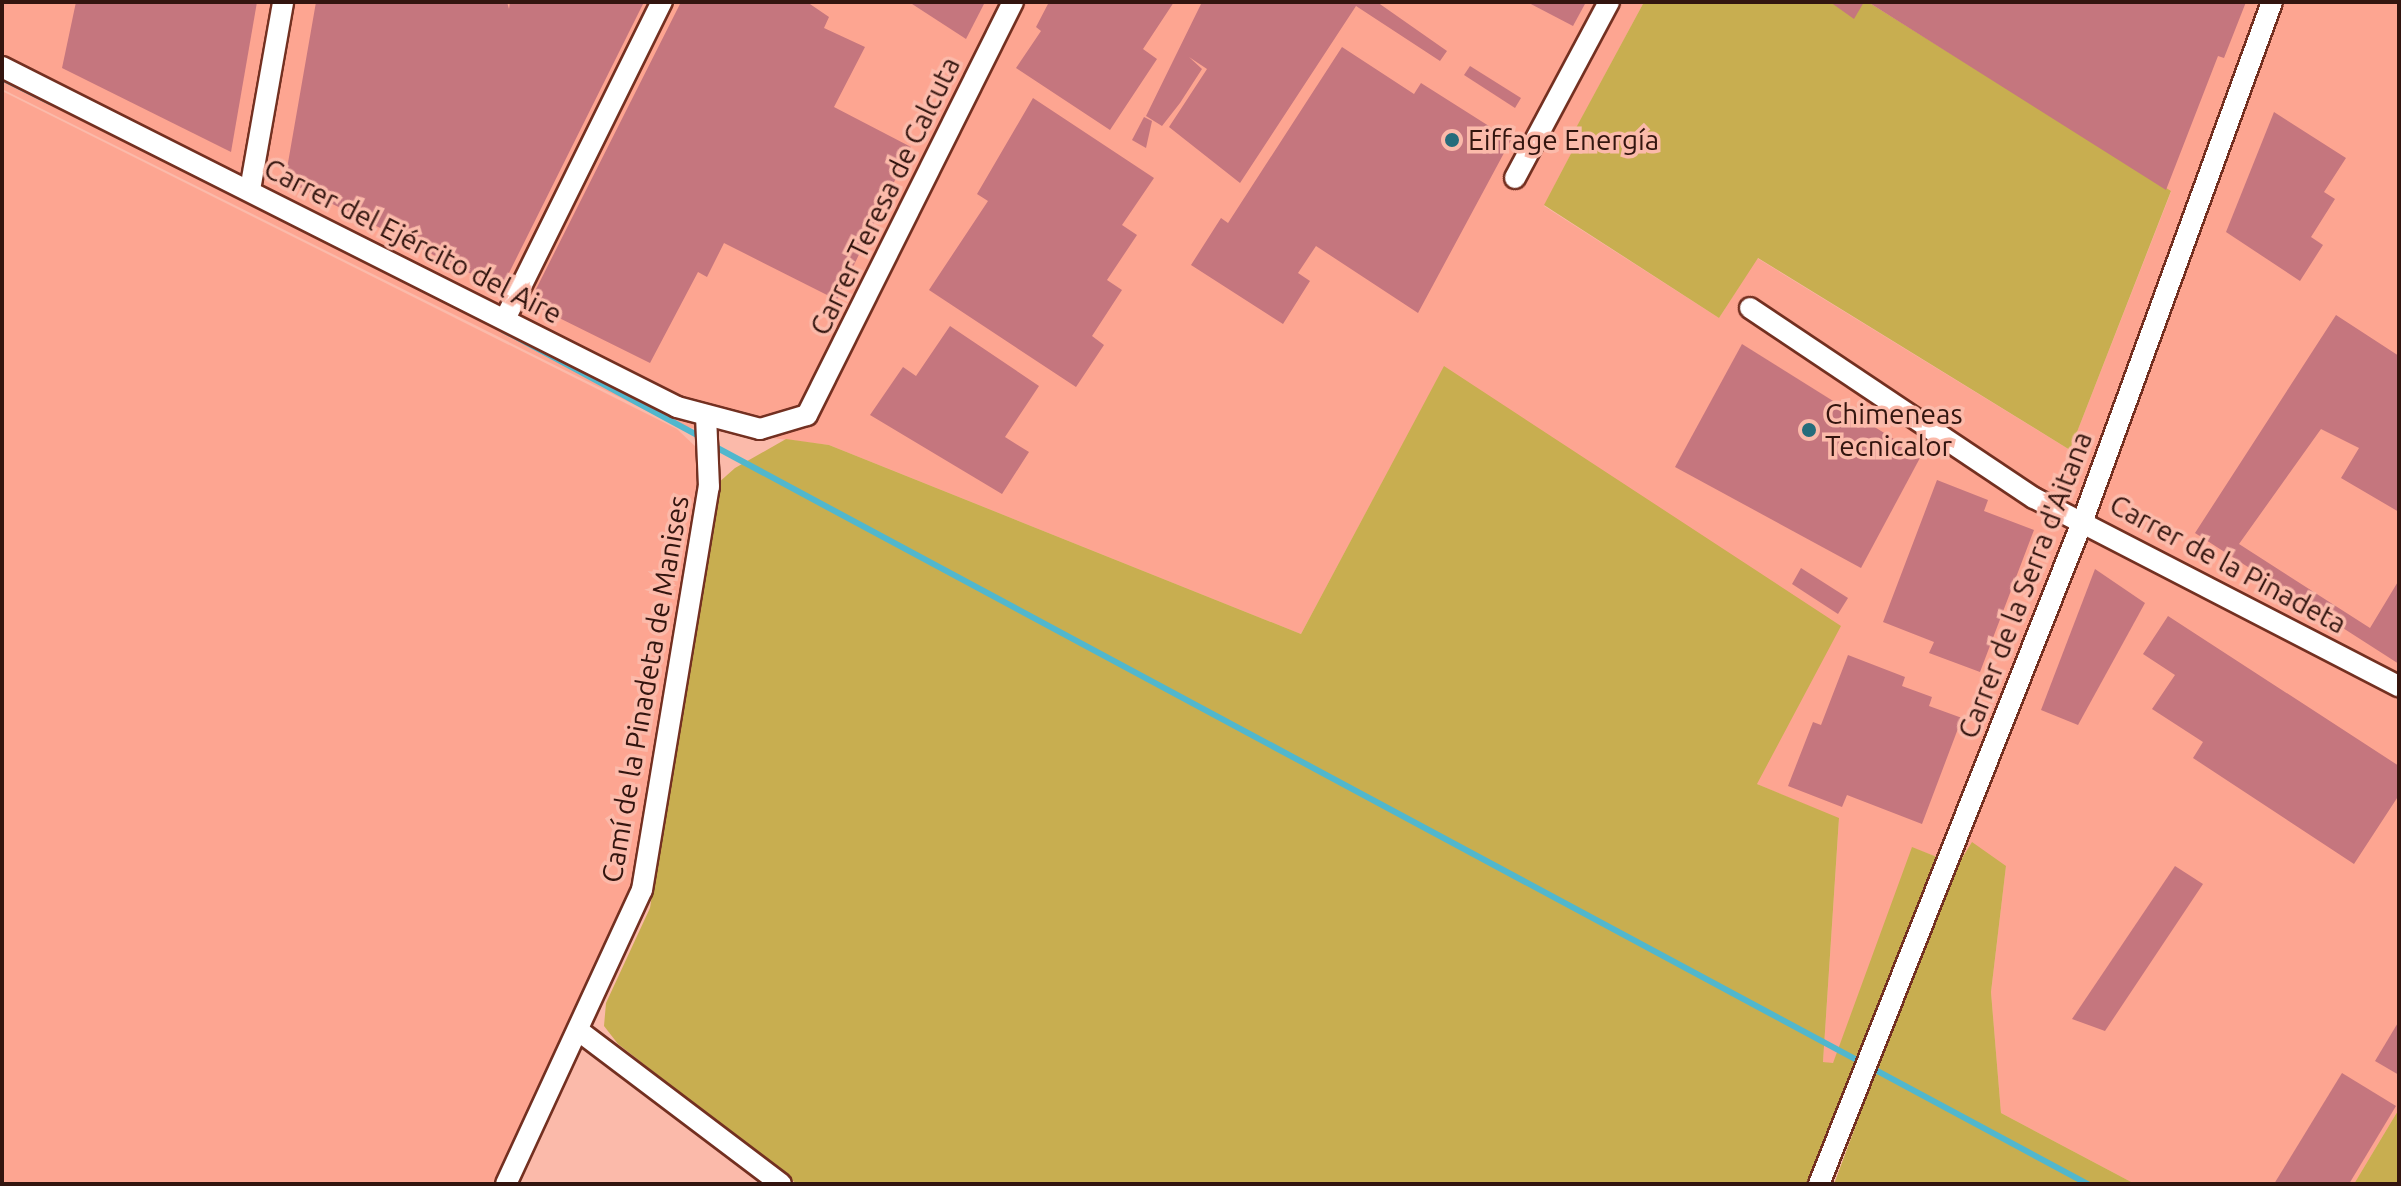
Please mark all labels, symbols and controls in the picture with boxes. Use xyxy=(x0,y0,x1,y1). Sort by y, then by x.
street label: Carrer Teresa de Calcuta xyxy=(803,51,967,341)
place label: Eiffage Energía xyxy=(1468,123,1659,157)
marker: Eiffage Energía xyxy=(1443,131,1461,149)
street label: Carrer del Ejército del Aire xyxy=(259,151,567,331)
place label: Chimeneas Tecnicalor xyxy=(1825,397,1963,463)
marker: Chimeneas Tecnicalor xyxy=(1800,421,1818,439)
street label: Carrer de la Serra d'Aitana xyxy=(1951,427,2099,743)
street label: Carrer de la Pinadeta xyxy=(2104,487,2352,641)
street label: Camí de la Pinadeta de Manises xyxy=(594,493,696,885)

